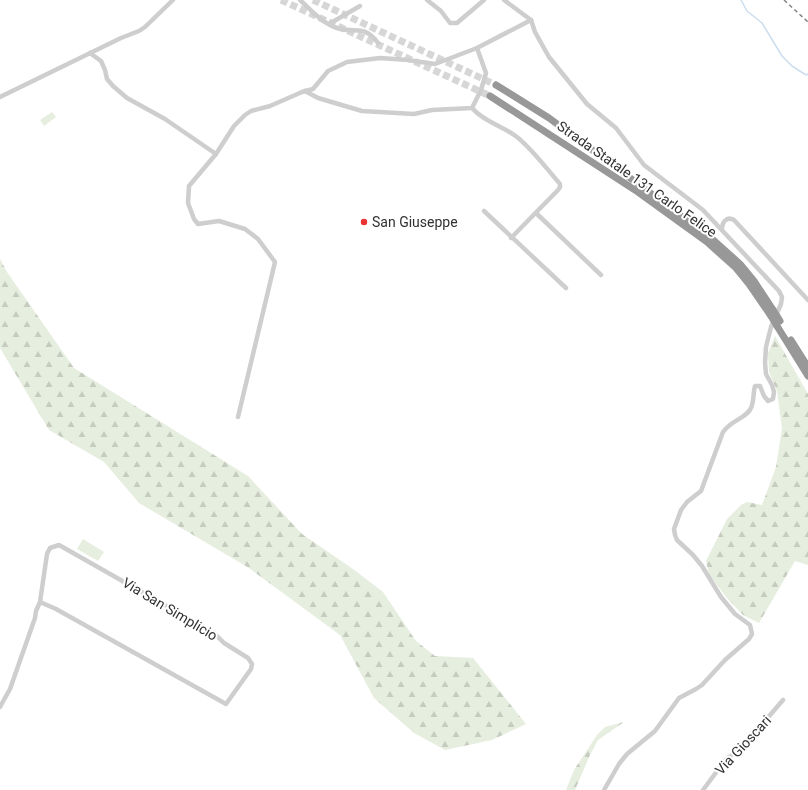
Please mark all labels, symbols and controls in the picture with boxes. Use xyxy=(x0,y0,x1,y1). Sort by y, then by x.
street label: Strada Statale 131 Carlo Felice xyxy=(554,118,720,240)
place label: San Giuseppe xyxy=(372,214,458,230)
marker: San Giuseppe xyxy=(359,217,369,227)
street label: Via San Simplicio xyxy=(120,574,220,644)
street label: Via Gioscari xyxy=(712,712,774,778)

